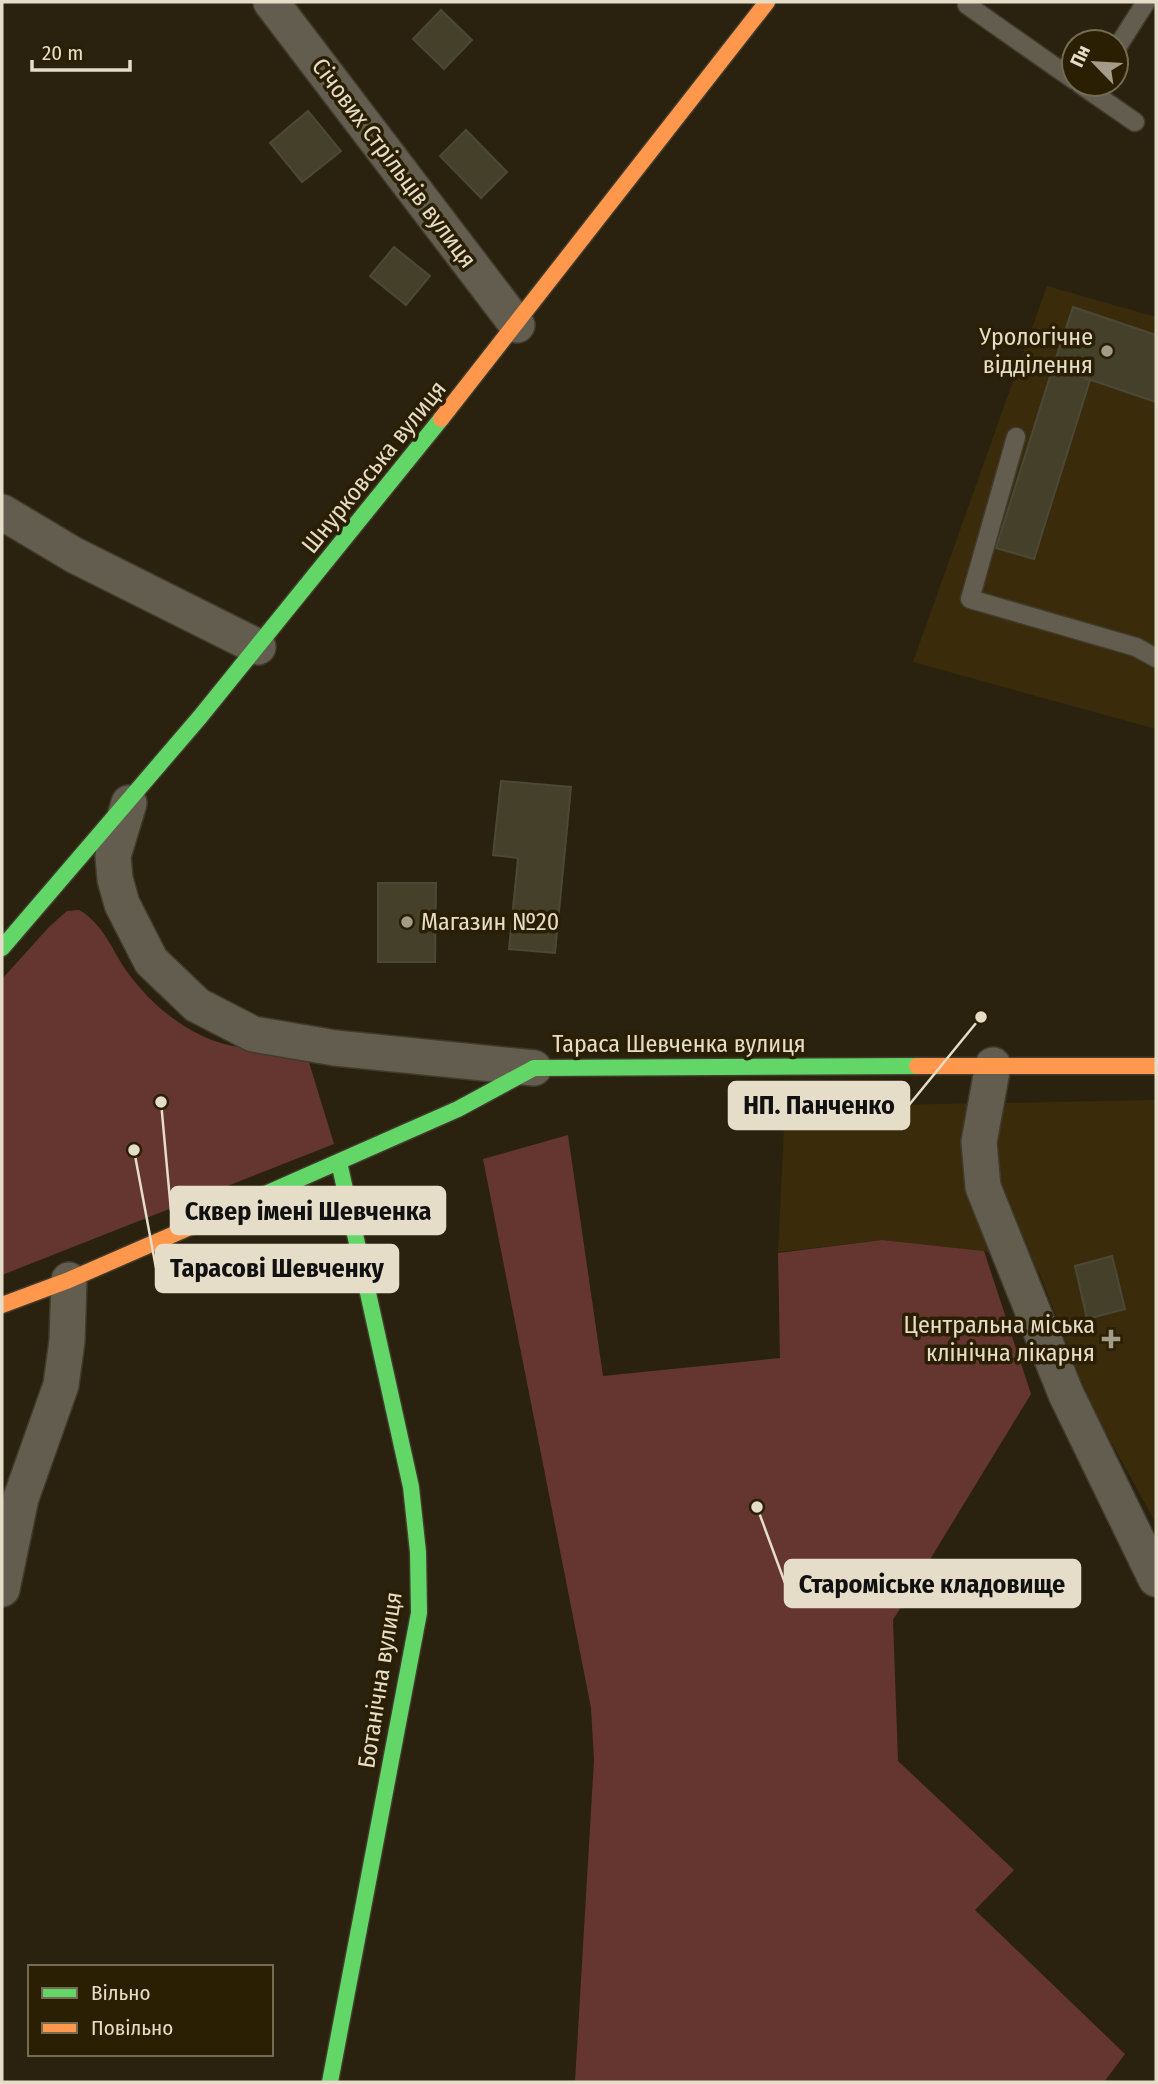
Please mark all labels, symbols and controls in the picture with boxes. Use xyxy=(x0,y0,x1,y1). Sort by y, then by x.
scale bar xyxy=(32,28,130,72)
north arrow xyxy=(1060,28,1130,98)
text: 20 m xyxy=(42,40,83,66)
text: Пн xyxy=(1065,41,1095,71)
street label: Січових Стрільців вулиця xyxy=(306,53,482,273)
place label: Урологічне відділення xyxy=(978,323,1093,379)
marker: Урологічне відділення xyxy=(1099,343,1115,359)
street label: Шнурковська вулиця xyxy=(296,375,452,559)
place label: Магазин №20 xyxy=(421,908,559,936)
marker: Магазин №20 xyxy=(399,914,415,930)
street label: Тараса Шевченка вулиця xyxy=(552,1030,806,1058)
callout: НП. Панченко xyxy=(729,1082,909,1129)
text: НП. Панченко xyxy=(743,1090,895,1121)
callout: Сквер імені Шевченка xyxy=(171,1187,445,1234)
text: Сквер імені Шевченка xyxy=(185,1196,431,1227)
callout: Тарасові Шевченку xyxy=(156,1245,398,1292)
text: Тарасові Шевченку xyxy=(170,1253,385,1284)
place label: Центральна міська клінічна лікарня xyxy=(904,1311,1095,1367)
marker: Центральна міська клінічна лікарня xyxy=(1101,1329,1121,1349)
callout: Староміське кладовище xyxy=(785,1560,1080,1607)
text: Староміське кладовище xyxy=(799,1569,1065,1600)
street label: Ботанічна вулиця xyxy=(352,1590,408,1770)
legend xyxy=(28,1965,273,2056)
text: Вільно xyxy=(91,1980,151,2006)
text: Повільно xyxy=(91,2015,173,2041)

